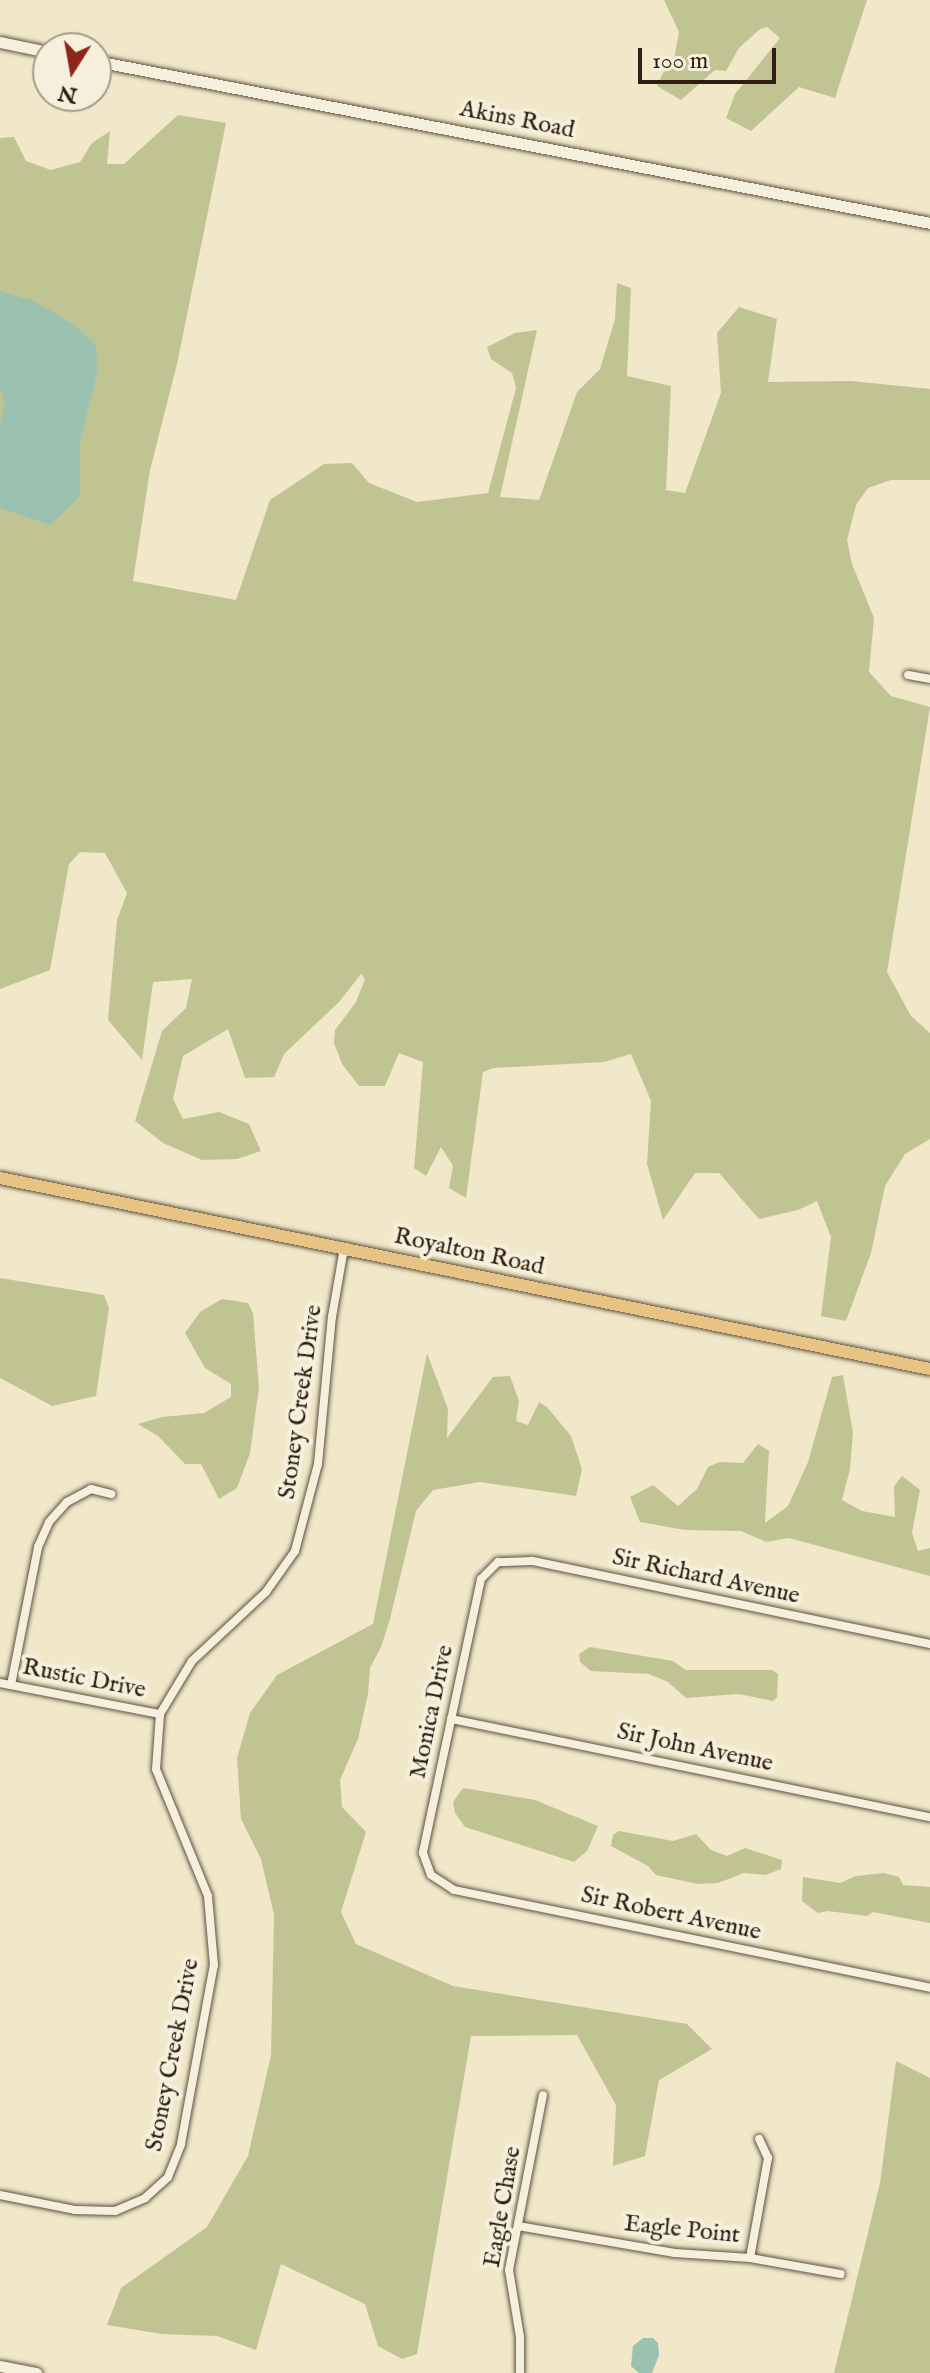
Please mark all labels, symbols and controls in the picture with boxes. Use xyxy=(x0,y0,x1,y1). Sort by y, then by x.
north arrow xyxy=(32,32,112,112)
scale bar xyxy=(642,32,780,82)
text: 100 m xyxy=(652,46,708,77)
text: N xyxy=(56,78,80,109)
street label: Akins Road xyxy=(457,95,577,145)
street label: Royalton Road xyxy=(391,1222,547,1282)
street label: Stoney Creek Drive xyxy=(273,1303,329,1501)
street label: Sir Richard Avenue xyxy=(610,1543,802,1611)
street label: Monica Drive xyxy=(404,1642,460,1782)
street label: Rustic Drive xyxy=(20,1653,148,1705)
street label: Sir John Avenue xyxy=(614,1717,776,1779)
street label: Sir Robert Avenue xyxy=(578,1881,764,1947)
street label: Stoney Creek Drive xyxy=(140,1956,206,2154)
street label: Eagle Chase xyxy=(478,2144,528,2270)
street label: Eagle Point xyxy=(623,2210,741,2250)

